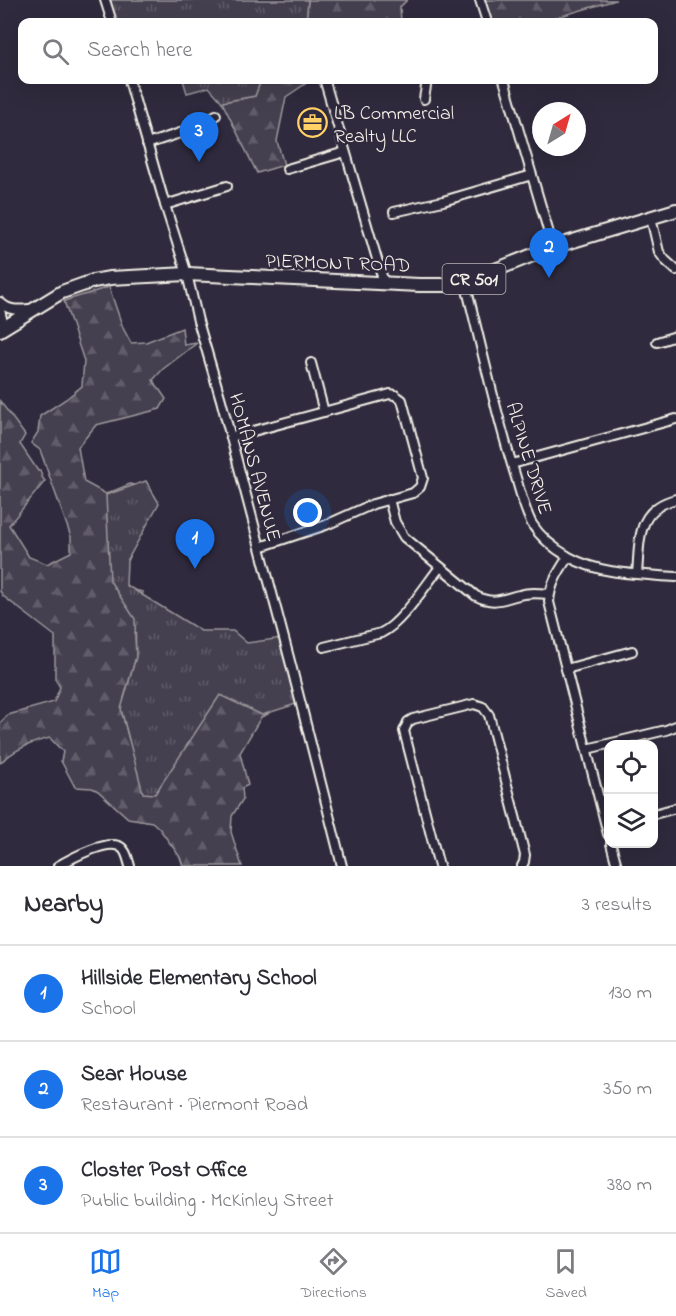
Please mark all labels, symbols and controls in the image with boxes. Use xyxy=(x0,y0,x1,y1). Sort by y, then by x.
search box xyxy=(18,18,658,84)
icon: search xyxy=(39,35,72,68)
text: Search here xyxy=(87,35,192,67)
place label: LB Commercial Realty LLC xyxy=(334,100,454,152)
north arrow xyxy=(532,102,586,156)
office icon: LB Commercial Realty LLC xyxy=(297,107,329,139)
pin: 3 xyxy=(180,112,218,162)
pin: 2 xyxy=(530,228,568,278)
street label: PIERMONT ROAD xyxy=(265,247,411,282)
road number: CR 501 xyxy=(442,264,506,294)
street label: HOMANS AVENUE xyxy=(220,390,287,545)
street label: ALPINE DRIVE xyxy=(497,399,558,519)
your location xyxy=(293,498,322,527)
pin: 1 xyxy=(176,520,214,569)
map controls xyxy=(604,740,658,848)
button: locate xyxy=(604,740,658,794)
button: layers xyxy=(604,794,658,848)
text: Nearby xyxy=(24,886,103,924)
text: 3 results xyxy=(582,891,652,920)
text: Hillside Elementary School xyxy=(81,963,317,995)
text: 1 xyxy=(40,979,47,1008)
text: 130 m xyxy=(608,979,652,1008)
text: School xyxy=(81,995,136,1024)
text: Sear House xyxy=(81,1059,187,1091)
text: 2 xyxy=(39,1075,48,1104)
text: 350 m xyxy=(603,1075,652,1104)
text: Restaurant · Piermont Road xyxy=(81,1091,308,1120)
text: Closter Post Office xyxy=(81,1155,247,1187)
text: 3 xyxy=(39,1171,48,1200)
text: 380 m xyxy=(607,1171,652,1200)
text: Public building · McKinley Street xyxy=(81,1187,333,1216)
tab: Map xyxy=(89,1245,122,1305)
tab: Directions xyxy=(300,1245,367,1305)
tab: Saved xyxy=(545,1245,587,1305)

